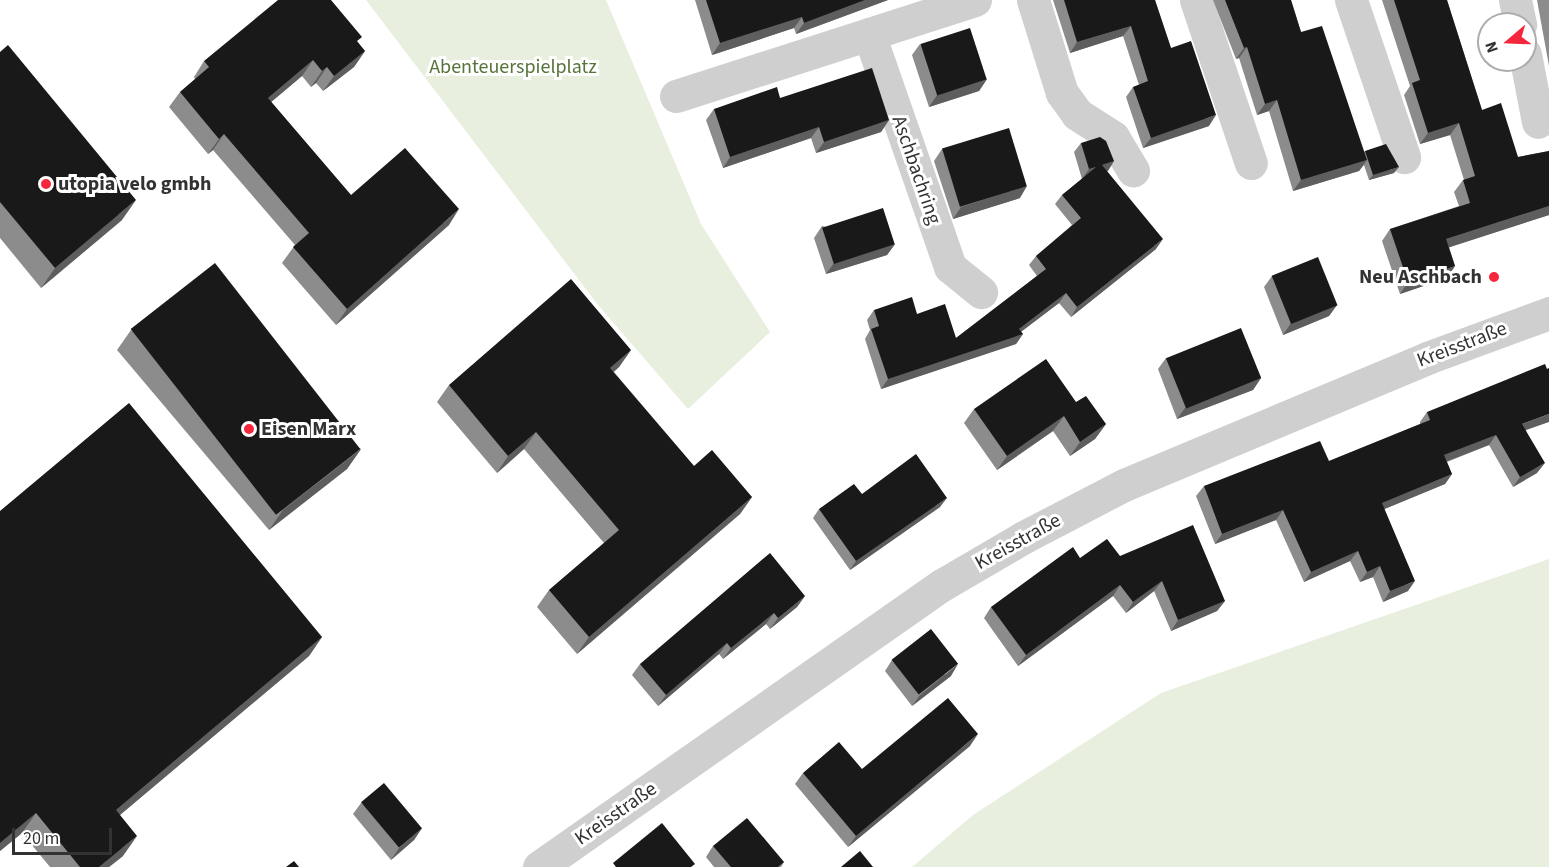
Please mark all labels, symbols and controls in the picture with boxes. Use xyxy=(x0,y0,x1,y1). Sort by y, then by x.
north arrow xyxy=(1477,12,1537,72)
text: N xyxy=(1480,39,1504,56)
park label: Abenteuerspielplatz xyxy=(429,55,597,79)
street label: Aschbachring xyxy=(886,112,946,228)
place label: utopia velo gmbh xyxy=(58,172,211,196)
marker: utopia velo gmbh xyxy=(39,177,53,191)
place label: Neu Aschbach xyxy=(1359,265,1482,289)
marker: Neu Aschbach xyxy=(1487,270,1501,284)
street label: Kreisstraße xyxy=(1414,317,1510,373)
place label: Eisen Marx xyxy=(261,417,356,441)
marker: Eisen Marx xyxy=(242,422,256,436)
street label: Kreisstraße xyxy=(971,509,1065,575)
street label: Kreisstraße xyxy=(571,777,661,851)
scale bar xyxy=(15,816,116,854)
text: 20 m xyxy=(23,826,59,851)

